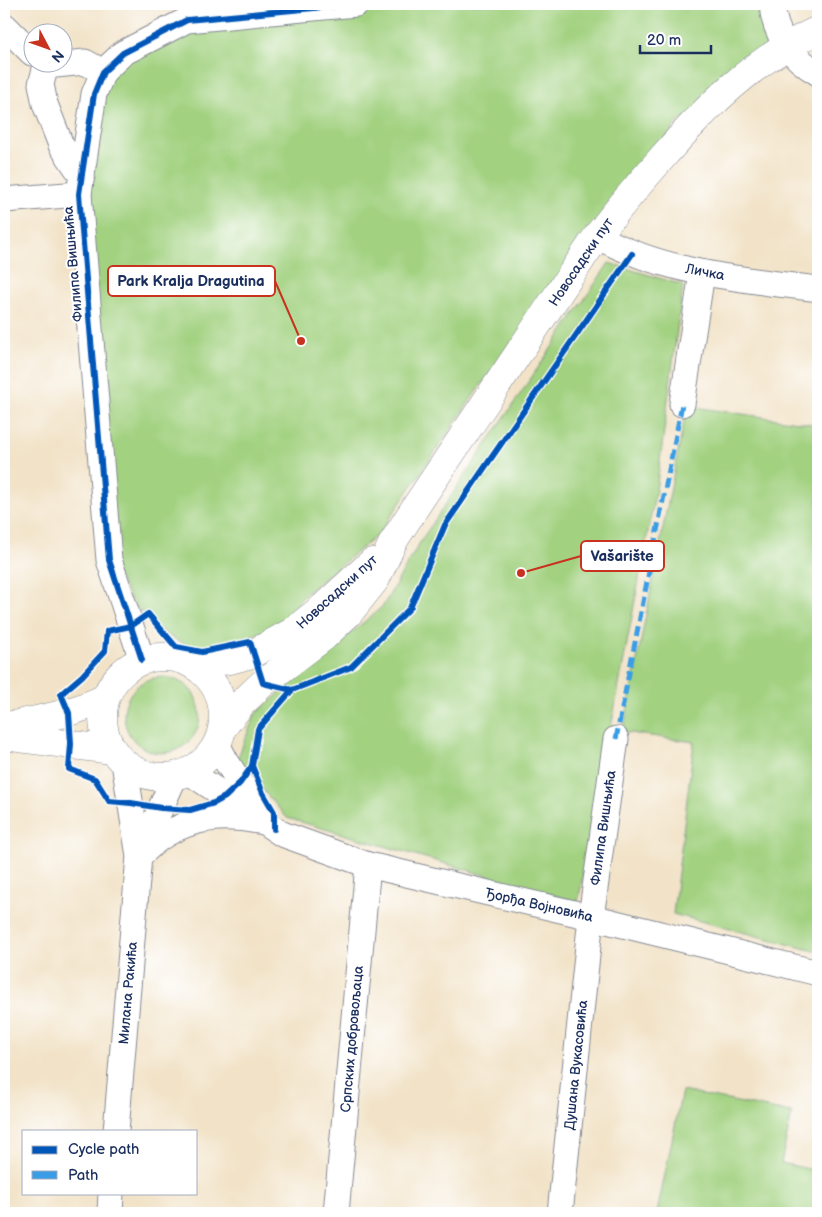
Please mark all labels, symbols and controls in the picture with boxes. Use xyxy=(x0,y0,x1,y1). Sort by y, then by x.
north arrow xyxy=(22,22,72,72)
scale bar xyxy=(640,22,711,54)
text: 20 m xyxy=(647,31,681,50)
text: N xyxy=(48,47,67,66)
street label: Филипа Вишњића xyxy=(59,205,87,323)
street label: Новосадски пут xyxy=(545,214,617,309)
street label: Личка xyxy=(683,260,727,284)
callout: Park Kralja Dragutina xyxy=(108,266,275,296)
text: Park Kralja Dragutina xyxy=(117,272,265,291)
callout: Vašarište xyxy=(581,541,664,571)
text: Vašarište xyxy=(590,547,654,566)
street label: Новосадски пут xyxy=(293,551,381,633)
street label: Филипа Вишњића xyxy=(587,769,620,887)
street label: Ђорђа Војновића xyxy=(483,884,595,926)
street label: Милана Ракића xyxy=(115,940,141,1045)
street label: Српских добровољаца xyxy=(337,964,367,1113)
street label: Душана Вукасовића xyxy=(561,998,591,1131)
legend xyxy=(22,1130,198,1194)
text: Cycle path xyxy=(68,1140,139,1159)
text: Path xyxy=(68,1166,98,1185)

